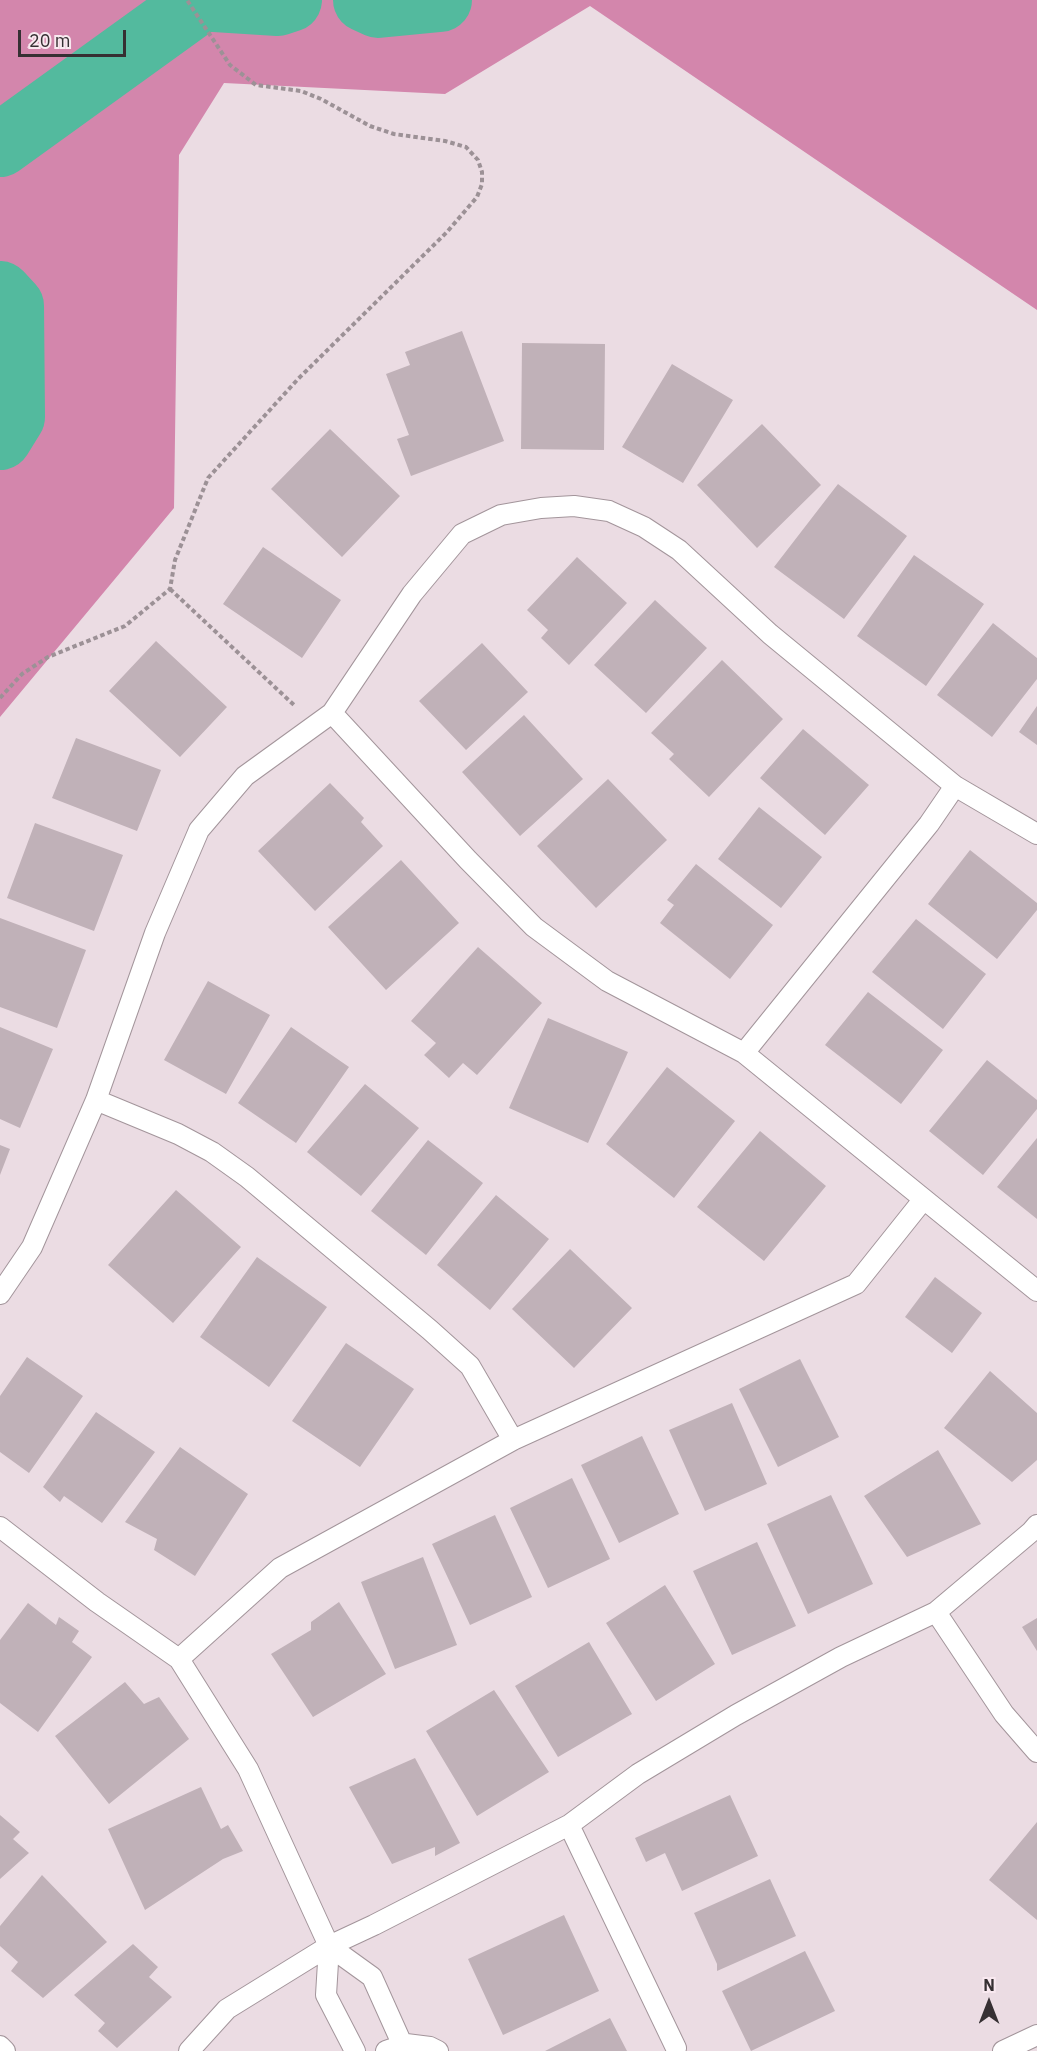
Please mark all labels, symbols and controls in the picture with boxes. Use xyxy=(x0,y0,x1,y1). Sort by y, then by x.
scale bar xyxy=(21,18,129,56)
text: 20 m xyxy=(29,29,71,52)
north arrow xyxy=(959,1973,1019,2033)
text: N xyxy=(983,1975,995,1995)

